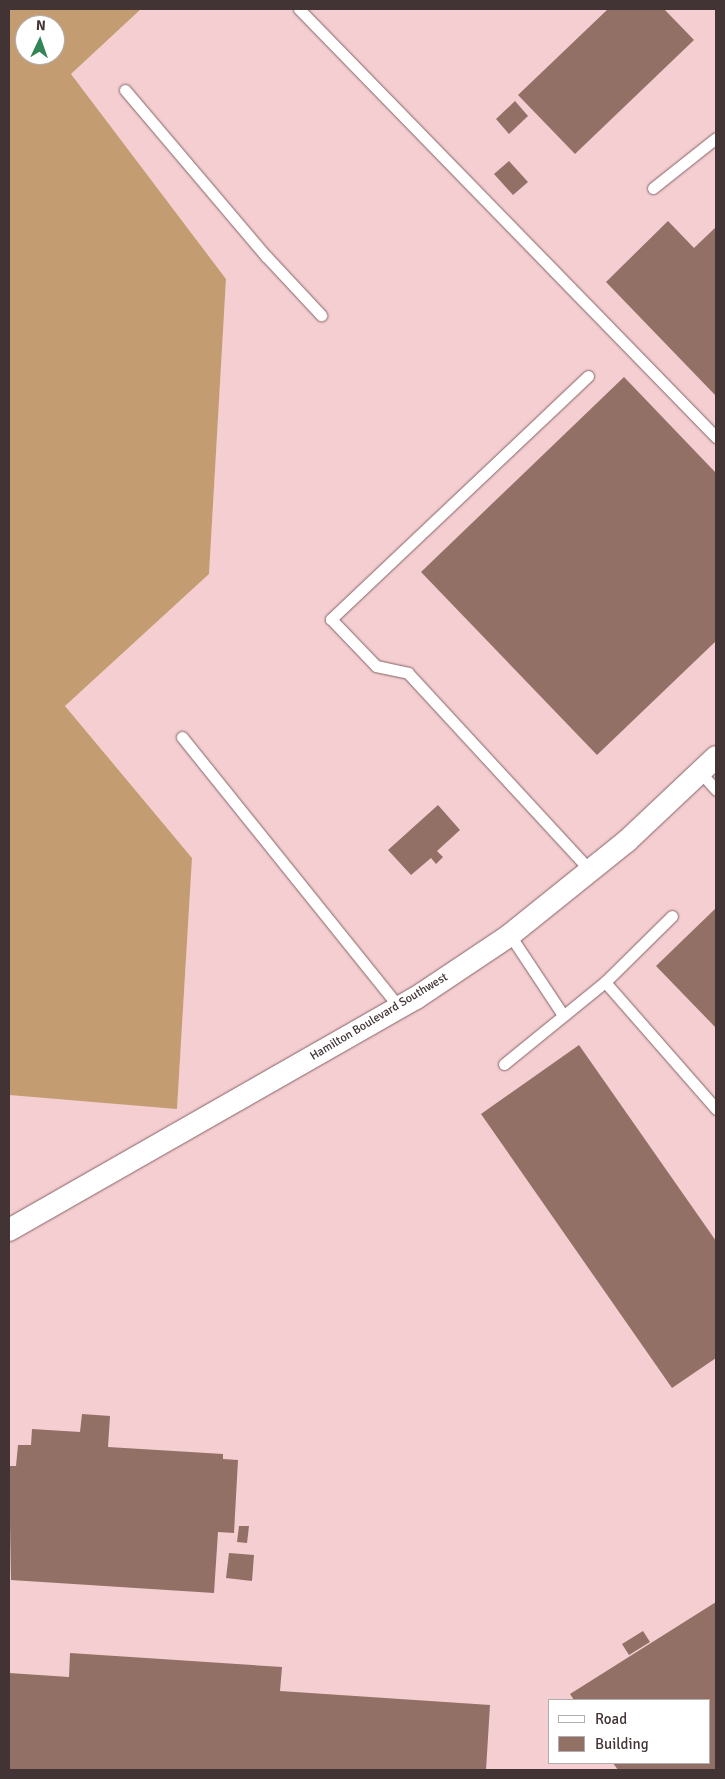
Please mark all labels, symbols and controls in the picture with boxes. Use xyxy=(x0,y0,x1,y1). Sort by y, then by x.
north arrow xyxy=(15,15,65,65)
text: N xyxy=(35,17,46,34)
street label: Hamilton Boulevard Southwest xyxy=(308,970,450,1064)
legend xyxy=(548,1699,710,1764)
text: Road xyxy=(595,1710,627,1728)
text: Building xyxy=(595,1735,649,1753)

